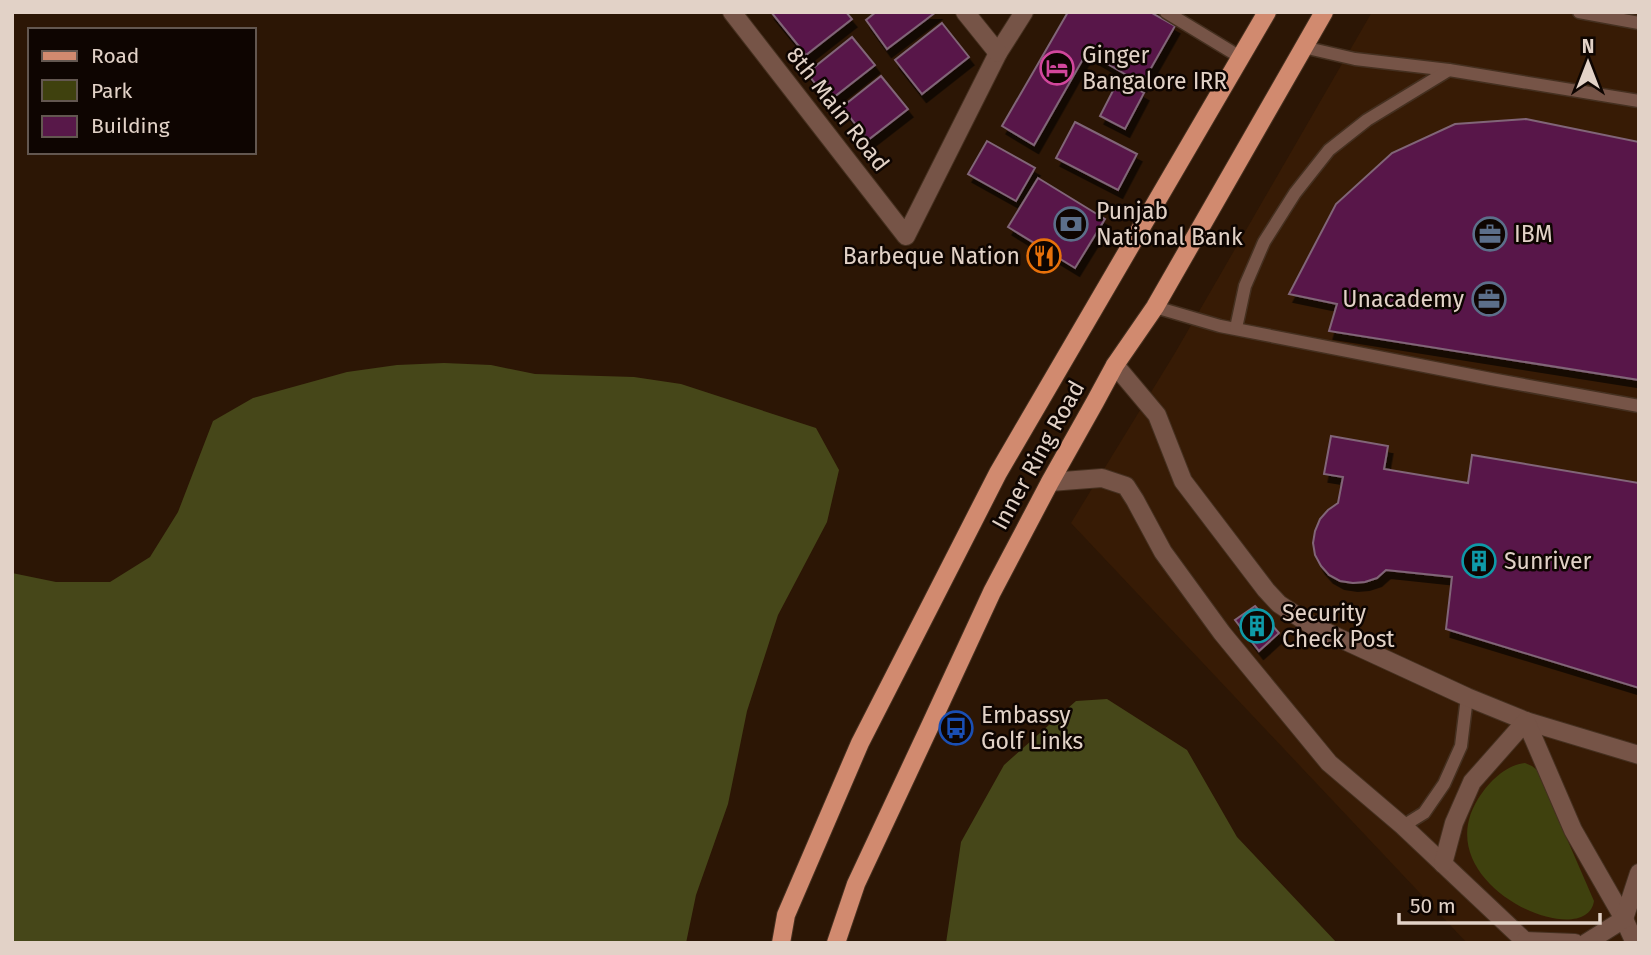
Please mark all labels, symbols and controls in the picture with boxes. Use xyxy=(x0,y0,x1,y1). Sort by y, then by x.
legend xyxy=(28,28,256,154)
north arrow xyxy=(1553,28,1623,98)
text: N xyxy=(1582,35,1594,58)
street label: 8th Main Road xyxy=(781,41,895,177)
place label: Ginger Bangalore IRR xyxy=(1082,41,1227,95)
text: Road xyxy=(91,43,139,69)
hotel icon: Ginger Bangalore IRR xyxy=(1038,49,1076,87)
text: Park xyxy=(91,78,133,104)
text: Building xyxy=(91,113,170,139)
place label: Punjab National Bank xyxy=(1096,197,1243,251)
bank icon: Punjab National Bank xyxy=(1052,205,1090,243)
office icon: IBM xyxy=(1471,215,1509,253)
place label: IBM xyxy=(1514,220,1553,248)
restaurant icon: Barbeque Nation xyxy=(1025,237,1063,275)
place label: Barbeque Nation xyxy=(843,242,1020,270)
office icon: Unacademy xyxy=(1470,280,1508,318)
place label: Unacademy xyxy=(1342,285,1465,313)
street label: Inner Ring Road xyxy=(985,376,1091,534)
building icon: Sunriver xyxy=(1460,542,1498,580)
place label: Sunriver xyxy=(1504,547,1592,575)
place label: Security Check Post xyxy=(1282,599,1395,653)
building icon: Security Check Post xyxy=(1238,607,1276,645)
place label: Embassy Golf Links xyxy=(981,701,1083,755)
bus stop icon: Embassy Golf Links xyxy=(937,709,975,747)
scale bar xyxy=(1399,881,1600,925)
text: 50 m xyxy=(1410,893,1456,919)

